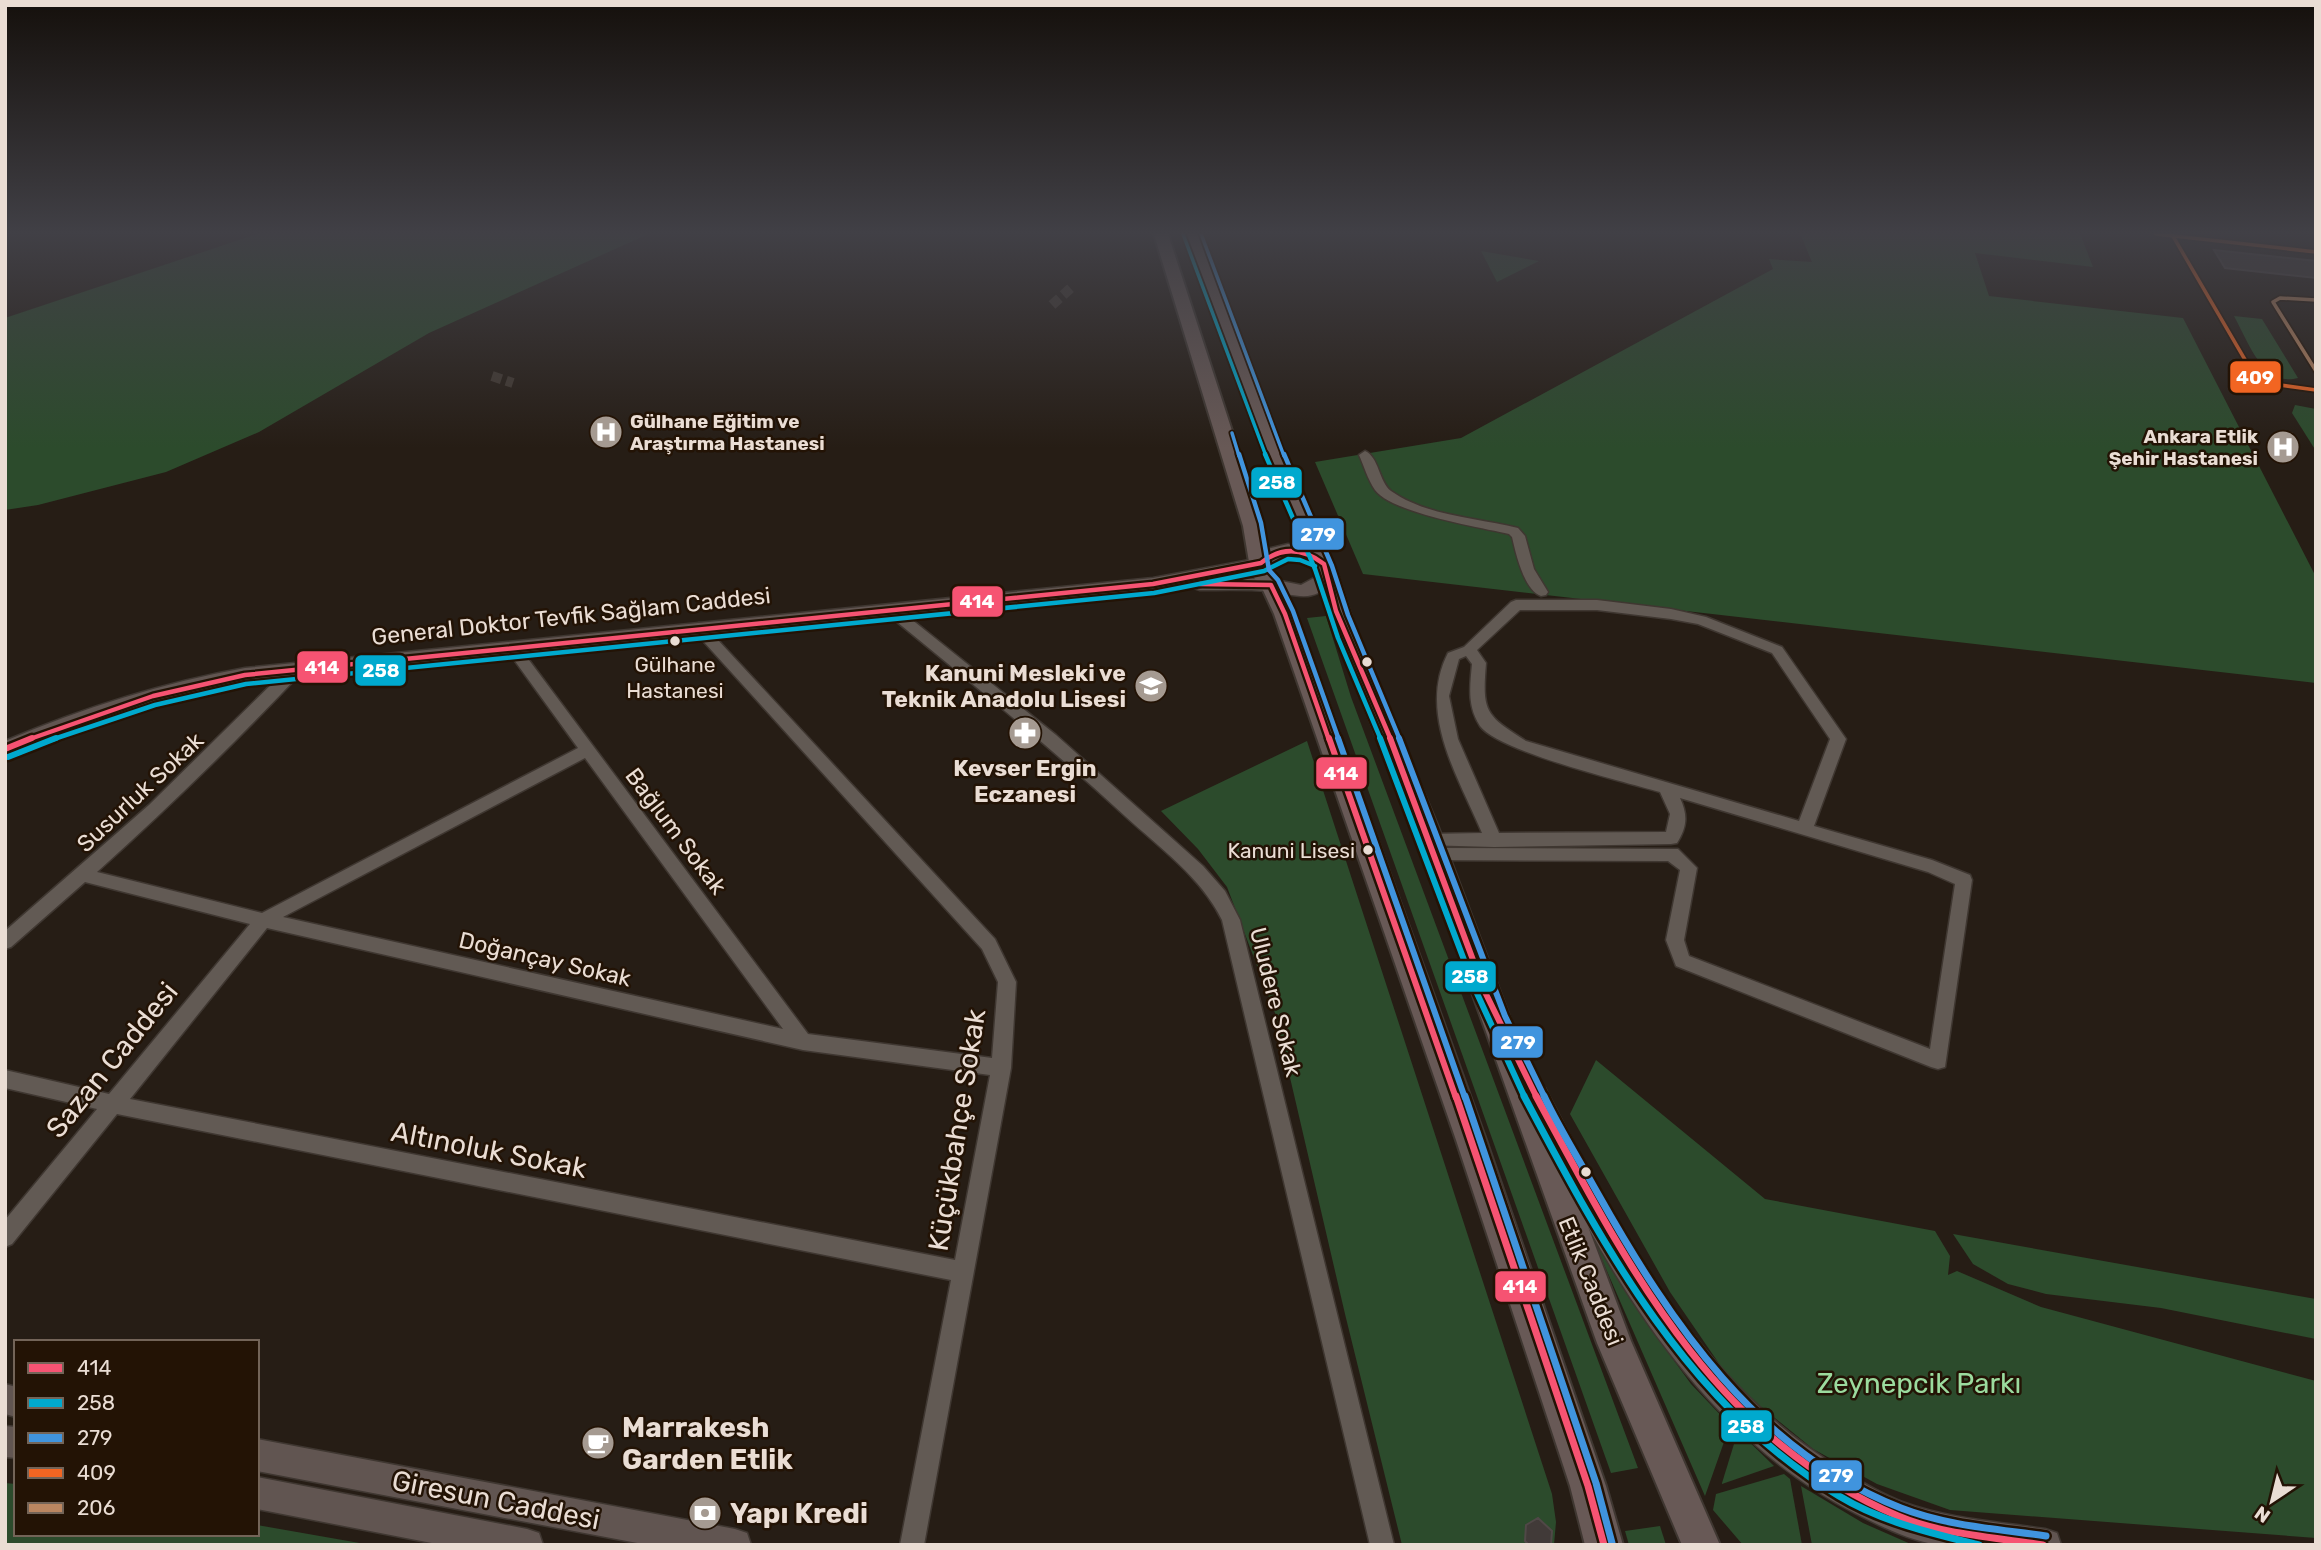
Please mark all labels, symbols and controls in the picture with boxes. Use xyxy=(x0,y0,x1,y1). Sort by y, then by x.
line badge: 409 xyxy=(2229,360,2282,394)
text: 409 xyxy=(2236,366,2274,389)
place label: Gülhane Eğitim ve Araştırma Hastanesi xyxy=(630,410,825,455)
hospital icon: Gülhane Eğitim ve Araştırma Hastanesi xyxy=(587,413,625,451)
place label: Ankara Etlik Şehir Hastanesi xyxy=(2109,425,2258,470)
hospital icon: Ankara Etlik Şehir Hastanesi xyxy=(2264,428,2302,466)
line badge: 258 xyxy=(1250,466,1303,499)
text: 258 xyxy=(1258,471,1296,494)
line badge: 279 xyxy=(1291,517,1345,551)
text: 279 xyxy=(1300,523,1336,546)
street label: General Doktor Tevfik Sağlam Caddesi xyxy=(370,581,772,651)
line badge: 414 xyxy=(951,585,1004,618)
text: 414 xyxy=(960,590,994,613)
marker: Gülhane Hastanesi xyxy=(668,634,682,648)
line badge: 414 xyxy=(296,650,349,684)
place label: Gülhane Hastanesi xyxy=(626,652,724,703)
line badge: 258 xyxy=(354,654,407,687)
unlabelled marker xyxy=(1360,655,1374,669)
text: 414 xyxy=(305,656,339,679)
text: 258 xyxy=(362,659,400,682)
place label: Kanuni Mesleki ve Teknik Anadolu Lisesi xyxy=(882,659,1126,713)
school or university icon: Kanuni Mesleki ve Teknik Anadolu Lisesi xyxy=(1132,667,1170,705)
pharmacy icon: Kevser Ergin Eczanesi xyxy=(1006,714,1044,752)
street label: Susurluk Sokak xyxy=(71,726,209,858)
place label: Kevser Ergin Eczanesi xyxy=(953,754,1097,808)
line badge: 414 xyxy=(1315,756,1368,790)
street label: Bağlum Sokak xyxy=(619,762,733,900)
text: 414 xyxy=(1324,762,1358,785)
place label: Kanuni Lisesi xyxy=(1227,838,1355,863)
marker: Kanuni Lisesi xyxy=(1361,843,1375,857)
street label: Uludere Sokak xyxy=(1244,924,1308,1080)
street label: Doğançay Sokak xyxy=(456,926,634,992)
line badge: 258 xyxy=(1444,960,1497,993)
text: 258 xyxy=(1451,965,1489,988)
street label: Sazan Caddesi xyxy=(39,976,185,1144)
street label: Küçükbahçe Sokak xyxy=(922,1006,993,1253)
line badge: 279 xyxy=(1491,1025,1544,1059)
text: 279 xyxy=(1500,1031,1536,1054)
street label: Altınoluk Sokak xyxy=(388,1115,590,1185)
unlabelled marker xyxy=(1579,1165,1593,1179)
street label: Etlik Caddesi xyxy=(1552,1212,1630,1350)
line badge: 414 xyxy=(1494,1270,1547,1303)
text: 414 xyxy=(1503,1275,1537,1298)
legend xyxy=(14,1340,259,1536)
text: 414 xyxy=(77,1355,112,1380)
park label: Zeynepcik Parkı xyxy=(1817,1367,2021,1400)
text: 258 xyxy=(77,1390,115,1415)
line badge: 258 xyxy=(1720,1409,1773,1443)
place label: Marrakesh Garden Etlik xyxy=(622,1411,793,1476)
text: 258 xyxy=(1727,1415,1765,1438)
cafe icon: Marrakesh Garden Etlik xyxy=(579,1424,617,1462)
text: 279 xyxy=(77,1425,113,1450)
line badge: 279 xyxy=(1810,1459,1863,1492)
text: 409 xyxy=(77,1460,116,1485)
street label: Giresun Caddesi xyxy=(389,1464,603,1536)
text: 279 xyxy=(1818,1464,1854,1487)
north arrow xyxy=(2237,1466,2307,1536)
bank icon: Yapı Kredi xyxy=(686,1494,724,1532)
text: 206 xyxy=(77,1495,115,1520)
place label: Yapı Kredi xyxy=(730,1497,868,1530)
text: N xyxy=(2250,1501,2275,1528)

